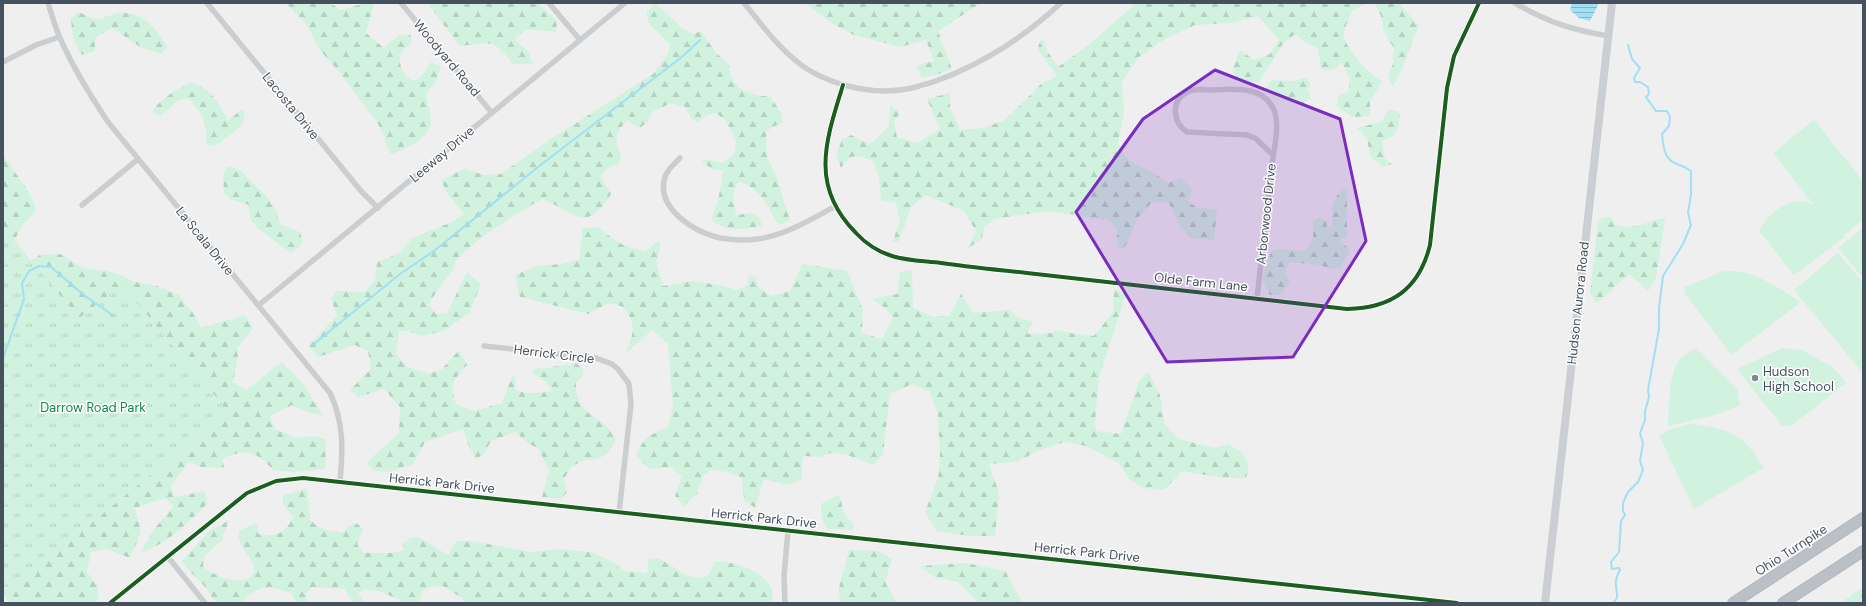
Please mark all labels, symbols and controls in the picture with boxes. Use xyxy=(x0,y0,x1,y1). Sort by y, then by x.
street label: Woodyard Road xyxy=(410,16,484,100)
street label: Lacosta Drive xyxy=(259,69,323,143)
street label: Leeway Drive xyxy=(406,122,478,186)
street label: Arborwood Drive xyxy=(1252,163,1280,265)
street label: La Scala Drive xyxy=(172,203,238,279)
street label: Hudson Aurora Road xyxy=(1563,241,1593,365)
street label: Olde Farm Lane xyxy=(1153,269,1249,295)
street label: Herrick Circle xyxy=(513,341,595,367)
place label: Hudson High School xyxy=(1763,363,1834,395)
marker: Hudson High School xyxy=(1750,373,1760,383)
park label: Darrow Road Park xyxy=(40,399,146,416)
street label: Herrick Park Drive xyxy=(388,469,496,497)
street label: Herrick Park Drive xyxy=(710,504,818,532)
street label: Ohio Turnpike xyxy=(1752,520,1830,580)
street label: Herrick Park Drive xyxy=(1033,538,1141,566)

